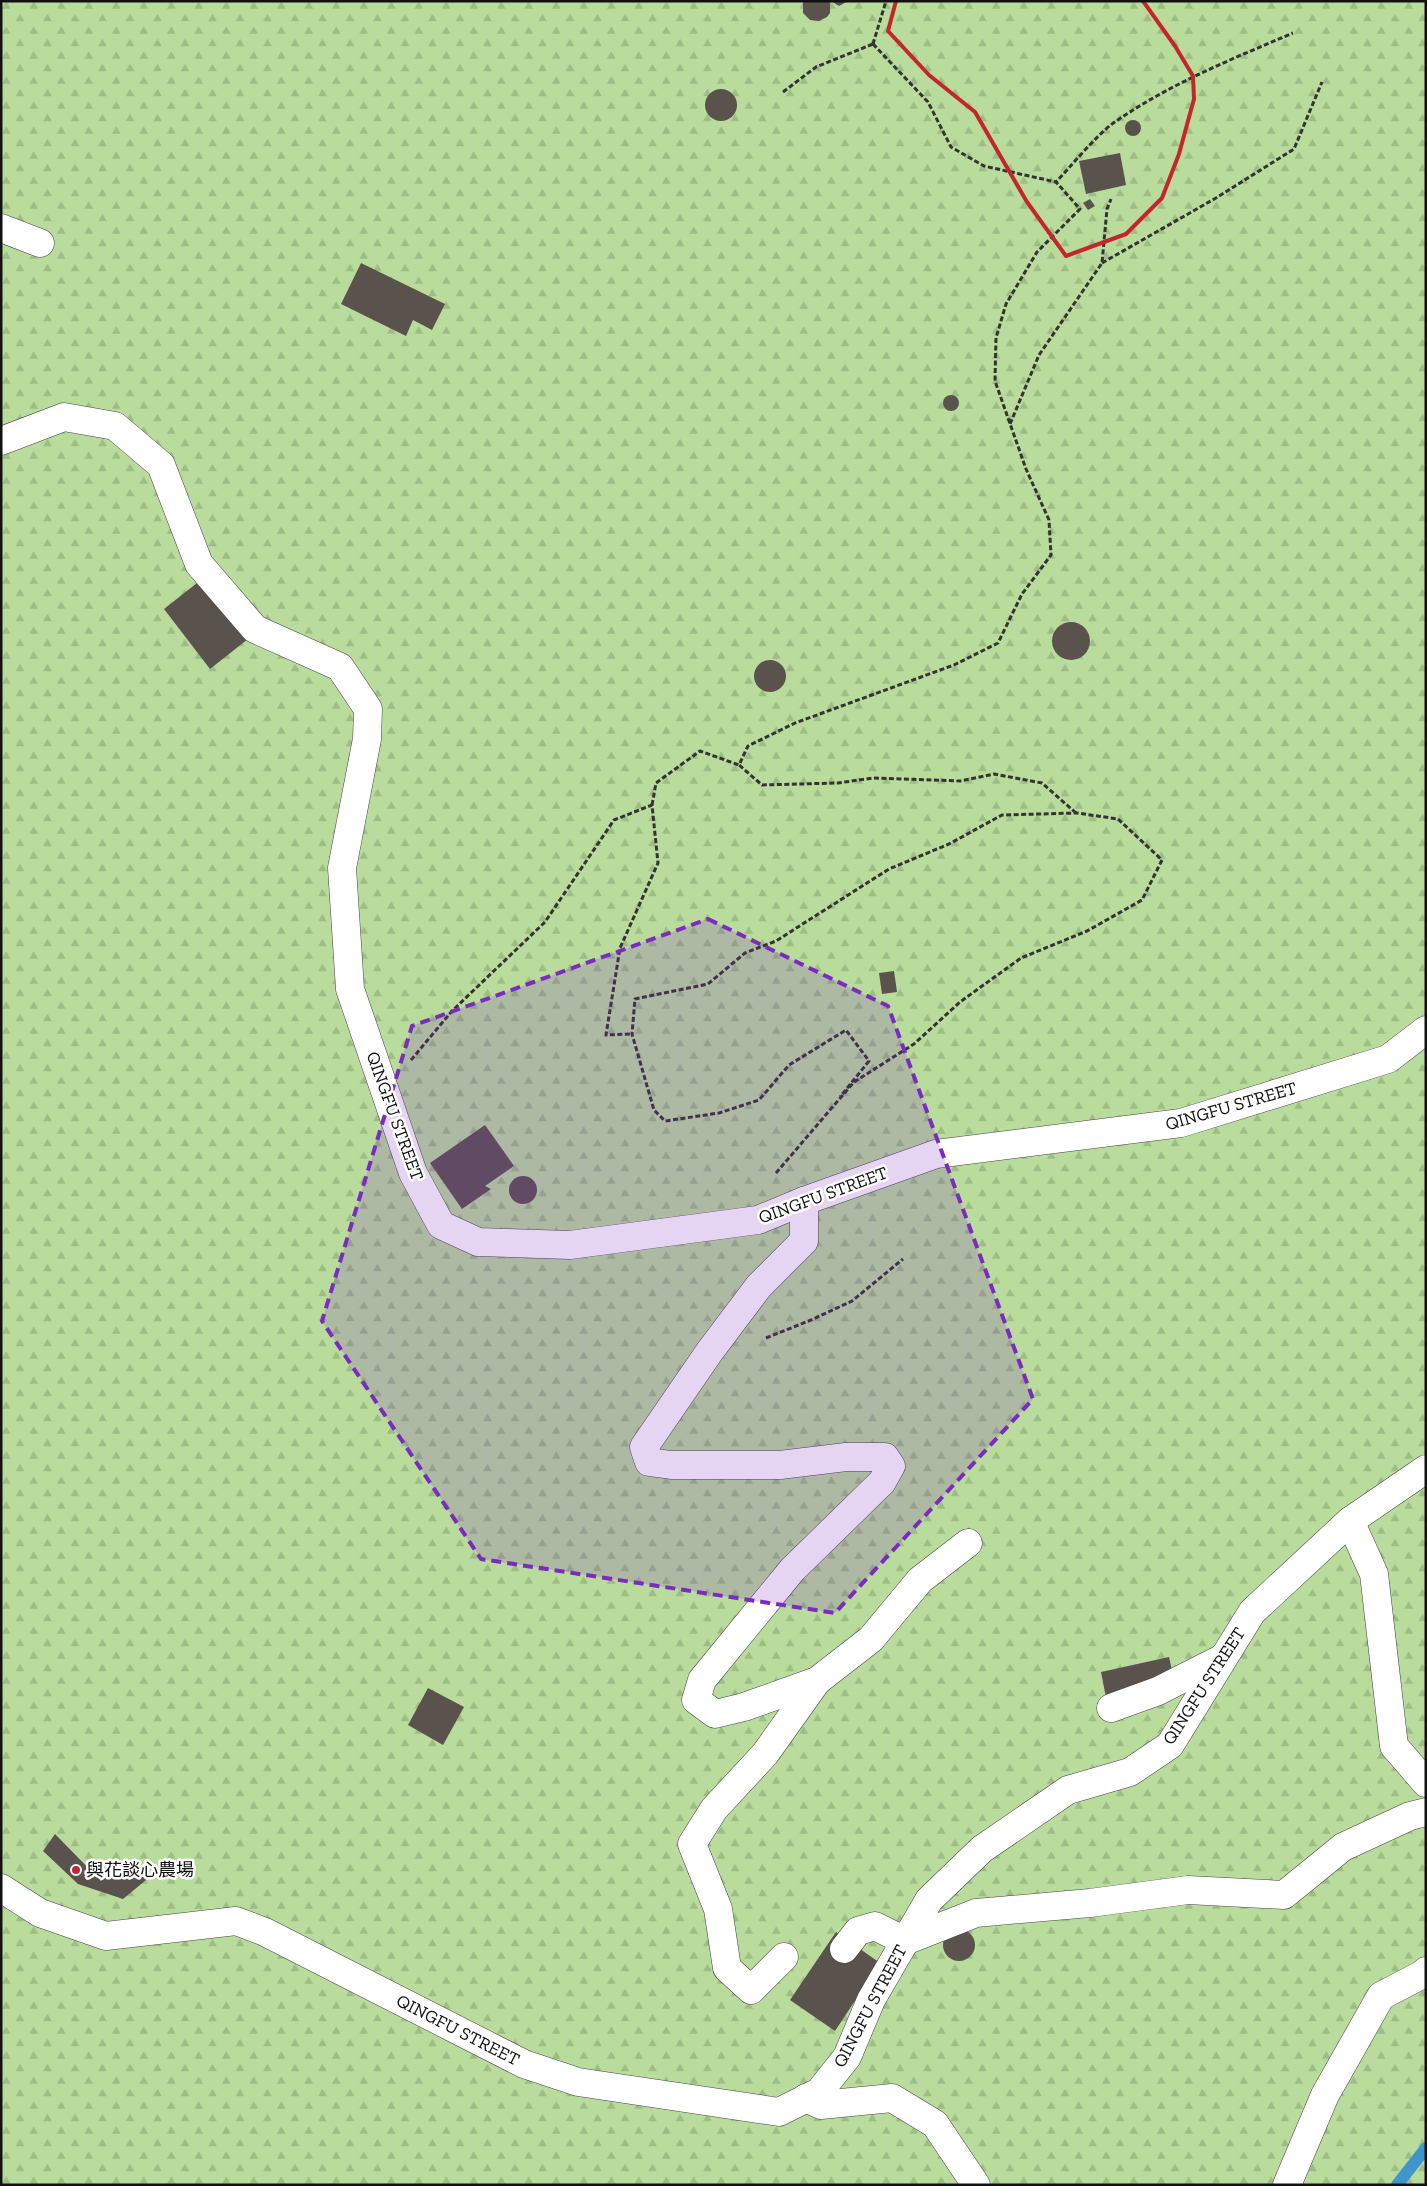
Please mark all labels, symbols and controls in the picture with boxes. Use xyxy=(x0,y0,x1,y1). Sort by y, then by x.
street label: QINGFU STREET xyxy=(361,1049,429,1183)
street label: QINGFU STREET xyxy=(1163,1077,1299,1135)
street label: QINGFU STREET xyxy=(756,1161,890,1229)
street label: QINGFU STREET xyxy=(1158,1623,1250,1749)
place label: 與花談心農場 xyxy=(86,1859,194,1881)
marker: 與花談心農場 xyxy=(70,1864,82,1876)
street label: QINGFU STREET xyxy=(828,1941,912,2071)
street label: QINGFU STREET xyxy=(393,1989,523,2071)

